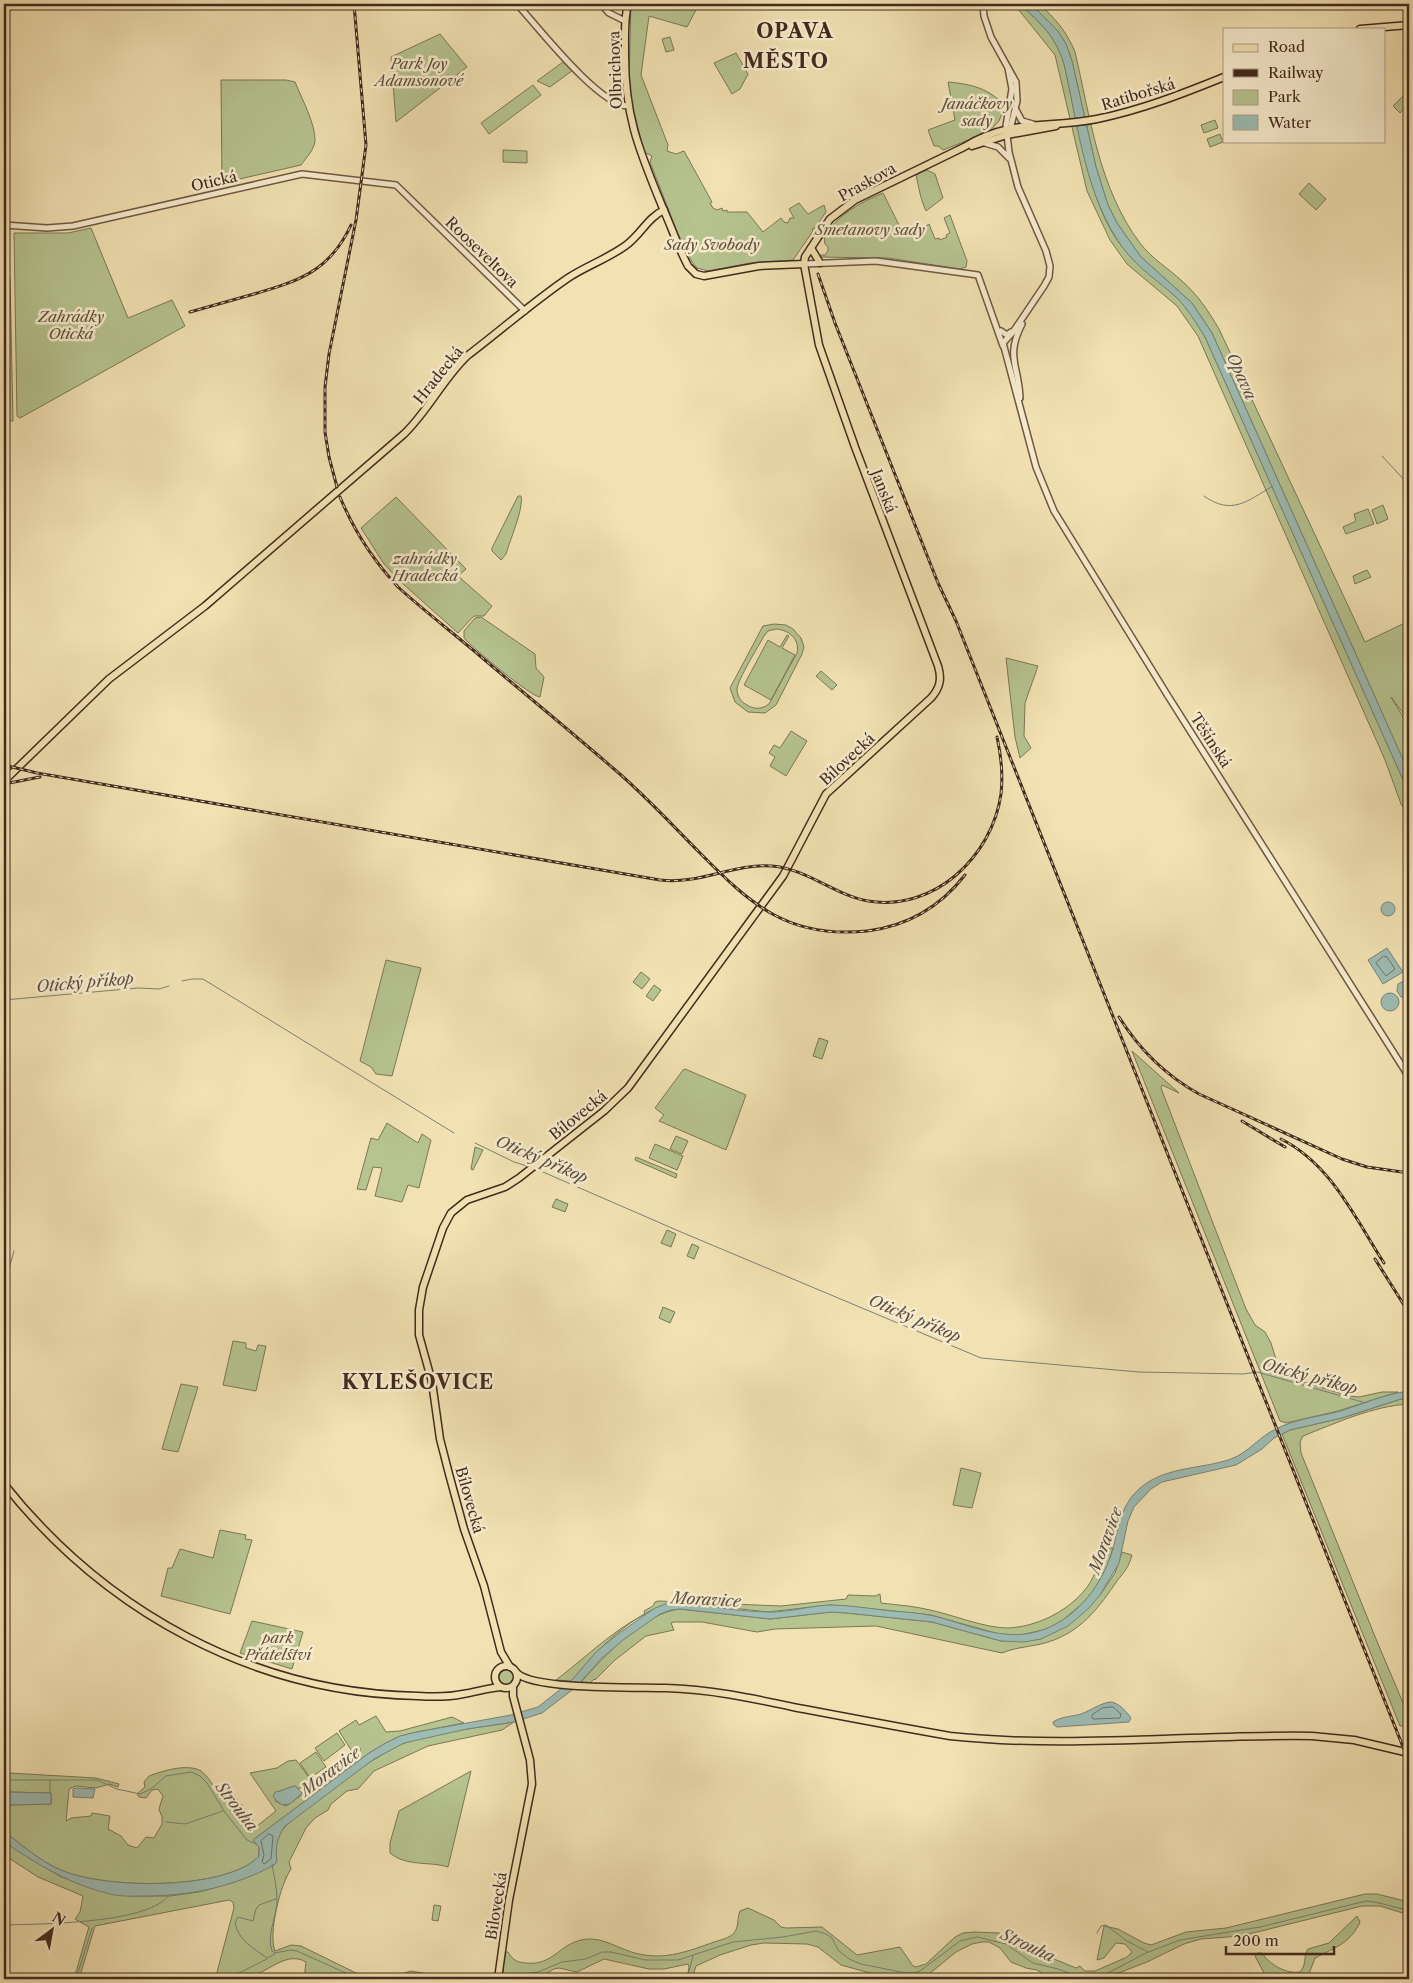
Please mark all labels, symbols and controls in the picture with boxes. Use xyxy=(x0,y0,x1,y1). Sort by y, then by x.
district label: OPAVA xyxy=(756,19,834,43)
legend xyxy=(1223,28,1386,142)
street label: Olbrichova xyxy=(604,30,626,109)
text: Road xyxy=(1268,37,1305,56)
district label: MĚSTO xyxy=(743,48,829,73)
park label: Park Joy Adamsonové xyxy=(373,54,465,90)
text: Railway xyxy=(1268,63,1324,82)
street label: Ratibořská xyxy=(1099,74,1177,114)
text: Park xyxy=(1268,87,1302,106)
park label: Janáčkovy sady xyxy=(938,94,1013,130)
text: Water xyxy=(1267,113,1312,132)
street label: Praskova xyxy=(835,158,899,206)
street label: Otická xyxy=(189,166,239,195)
street label: Rooseveltova xyxy=(442,212,523,292)
park label: Smetanovy sady xyxy=(814,220,925,239)
park label: Sady Svobody xyxy=(663,235,760,254)
park label: Zahrádky Otická xyxy=(37,307,105,343)
street label: Hradecká xyxy=(409,342,467,408)
water label: Opava xyxy=(1223,349,1261,403)
street label: Janská xyxy=(866,465,901,516)
park label: zahrádky Hradecká xyxy=(391,549,458,585)
street label: Těšínská xyxy=(1186,709,1236,771)
street label: Bílovecká xyxy=(815,729,879,789)
water label: Otický příkop xyxy=(35,968,135,996)
street label: Bílovecká xyxy=(545,1086,611,1144)
water label: Otický příkop xyxy=(493,1131,591,1187)
water label: Otický příkop xyxy=(866,1290,964,1346)
water label: Otický příkop xyxy=(1260,1354,1360,1398)
district label: KYLEŠOVICE xyxy=(342,1369,494,1394)
street label: Bílovecká xyxy=(451,1464,489,1536)
water label: Moravice xyxy=(1083,1503,1127,1578)
water label: Moravice xyxy=(669,1587,742,1611)
park label: park Přátelství xyxy=(244,1628,312,1664)
water label: Moravice xyxy=(295,1741,365,1801)
water label: Strouha xyxy=(211,1777,263,1835)
street label: Bílovecká xyxy=(481,1871,511,1941)
north arrow xyxy=(28,1906,78,1956)
text: N xyxy=(49,1908,69,1930)
water label: Strouha xyxy=(997,1923,1059,1966)
scale bar xyxy=(1226,1923,1333,1955)
text: 200 m xyxy=(1233,1931,1279,1950)

